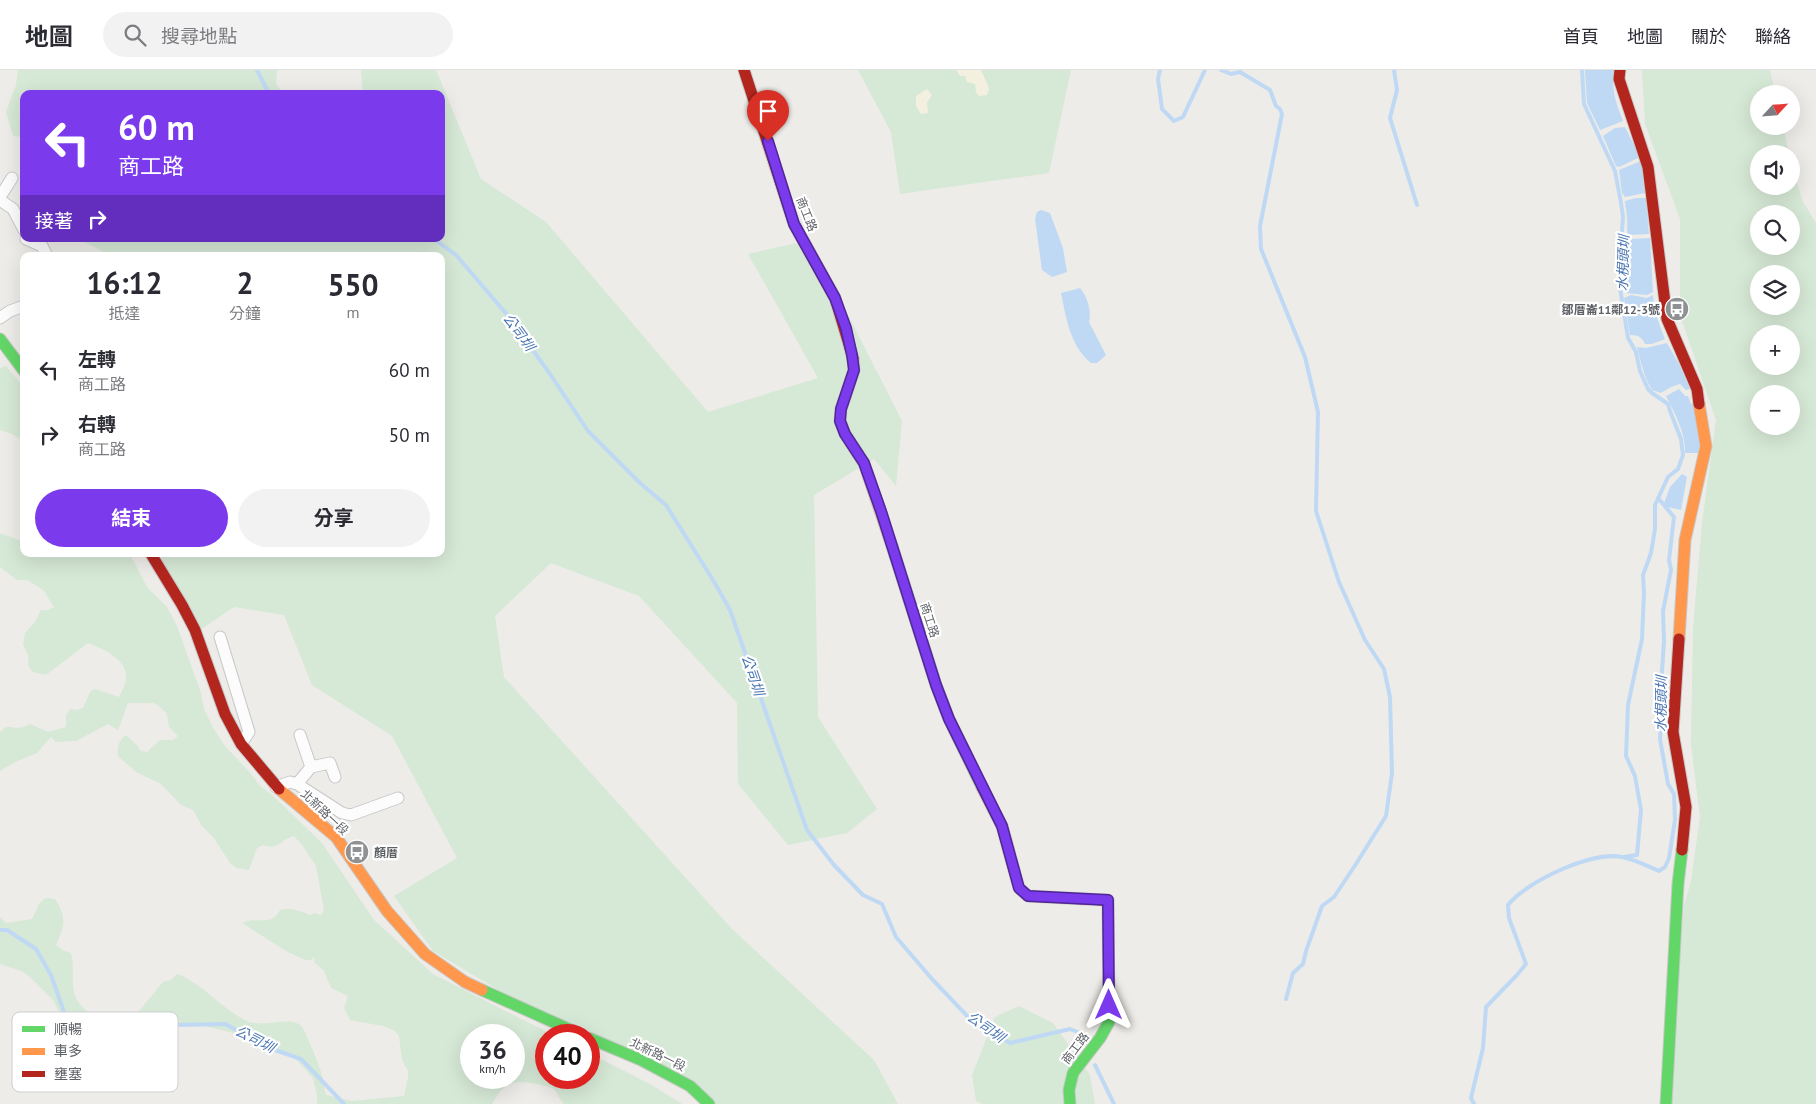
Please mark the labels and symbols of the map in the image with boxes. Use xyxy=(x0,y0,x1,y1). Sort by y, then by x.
north arrow xyxy=(1750,85,1800,135)
pin xyxy=(747,90,789,141)
street label: 商工路 xyxy=(793,194,821,234)
water label: 水梘頭圳 xyxy=(1613,233,1633,291)
bus stop icon: 鄒厝崙11鄰12-3號 xyxy=(1664,296,1690,322)
place label: 鄒厝崙11鄰12-3號 xyxy=(1562,302,1660,317)
water label: 公司圳 xyxy=(499,310,540,356)
street label: 商工路 xyxy=(917,601,943,639)
water label: 公司圳 xyxy=(738,652,769,700)
water label: 水梘頭圳 xyxy=(1652,674,1671,732)
street label: 北新路一段 xyxy=(298,786,352,838)
bus stop icon: 顏厝 xyxy=(344,839,370,865)
place label: 顏厝 xyxy=(374,845,398,860)
position arrow xyxy=(1082,978,1134,1030)
water label: 公司圳 xyxy=(964,1008,1010,1048)
legend xyxy=(12,1012,178,1092)
text: 順暢 xyxy=(54,1020,82,1038)
water label: 公司圳 xyxy=(232,1021,280,1057)
speed limit sign: 40 xyxy=(535,1024,600,1089)
street label: 商工路 xyxy=(1058,1029,1092,1067)
street label: 北新路一段 xyxy=(628,1034,688,1074)
text: 車多 xyxy=(54,1042,82,1060)
text: 壅塞 xyxy=(54,1065,82,1083)

